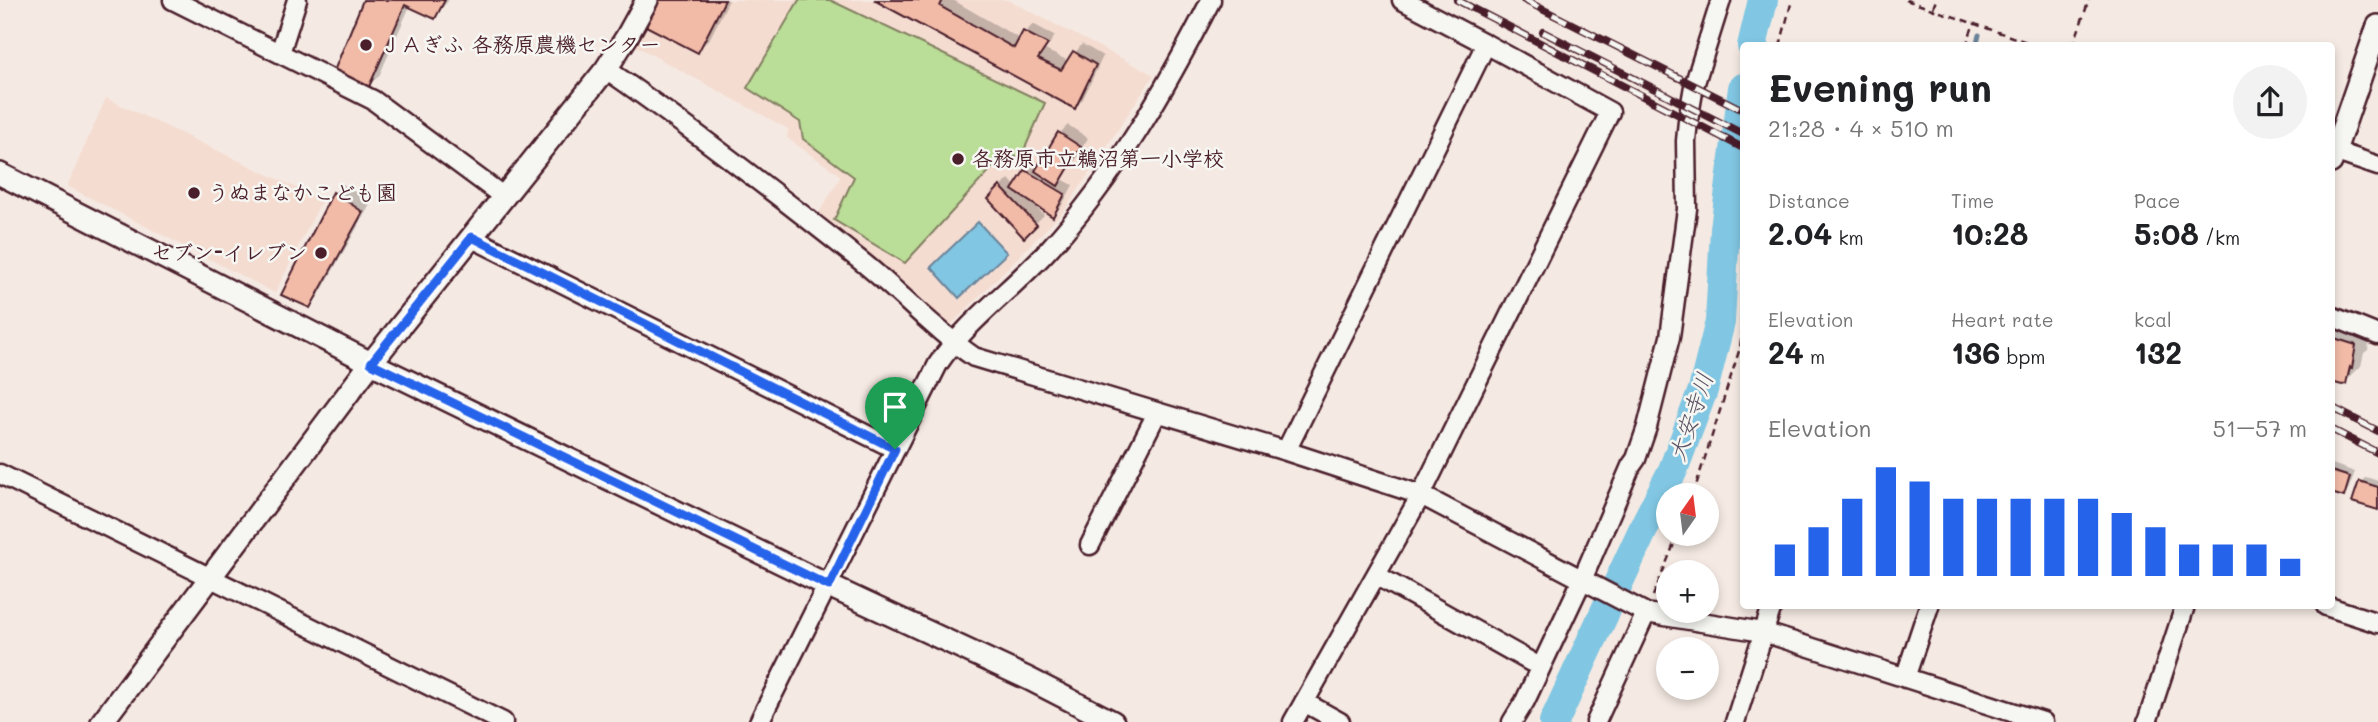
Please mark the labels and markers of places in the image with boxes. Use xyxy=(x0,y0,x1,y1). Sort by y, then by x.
place label: ＪＡぎふ 各務原農機センター xyxy=(380,30,661,57)
marker: ＪＡぎふ 各務原農機センター xyxy=(358,37,374,53)
place label: 各務原市立鵜沼第一小学校 xyxy=(972,144,1224,171)
marker: 各務原市立鵜沼第一小学校 xyxy=(950,151,966,167)
place label: うぬまなかこども園 xyxy=(208,178,397,205)
marker: うぬまなかこども園 xyxy=(186,185,202,201)
place label: セブン-イレブン xyxy=(151,238,307,265)
marker: セブン-イレブン xyxy=(313,245,329,261)
pin xyxy=(865,377,925,449)

